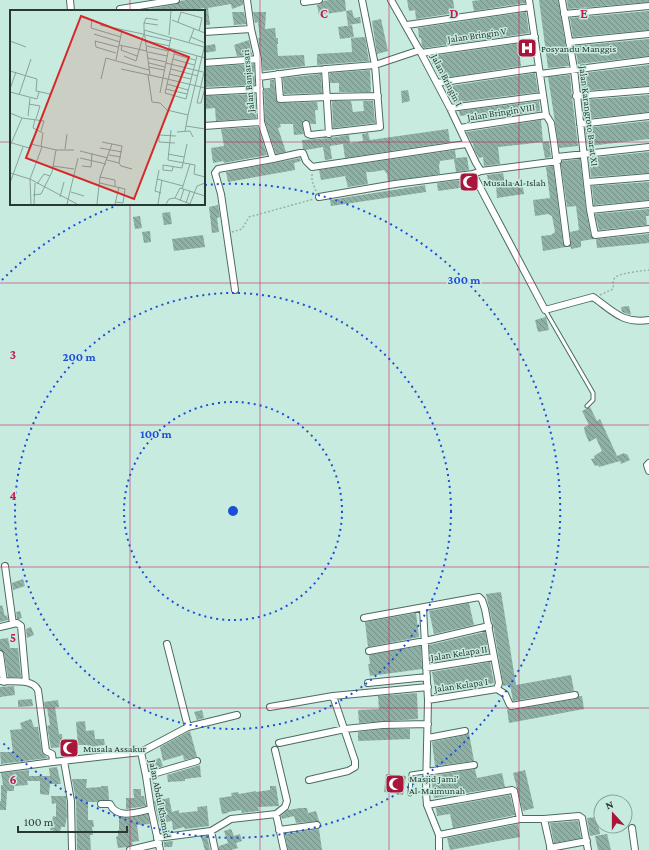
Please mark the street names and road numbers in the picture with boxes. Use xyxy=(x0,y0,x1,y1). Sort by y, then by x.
street label: Jalan Bringin V xyxy=(446,25,508,45)
street label: Jalan Banjarsari xyxy=(240,49,257,114)
street label: Jalan Bringin I xyxy=(429,51,465,108)
street label: Jalan Karangroto Barat XI xyxy=(577,64,601,167)
street label: Jalan Bringin VIII xyxy=(465,101,536,123)
street label: Jalan Kelapa II xyxy=(429,643,488,663)
street label: Jalan Kelapa I xyxy=(432,676,489,694)
street label: Jalan Abdul Khamid xyxy=(147,758,173,840)

